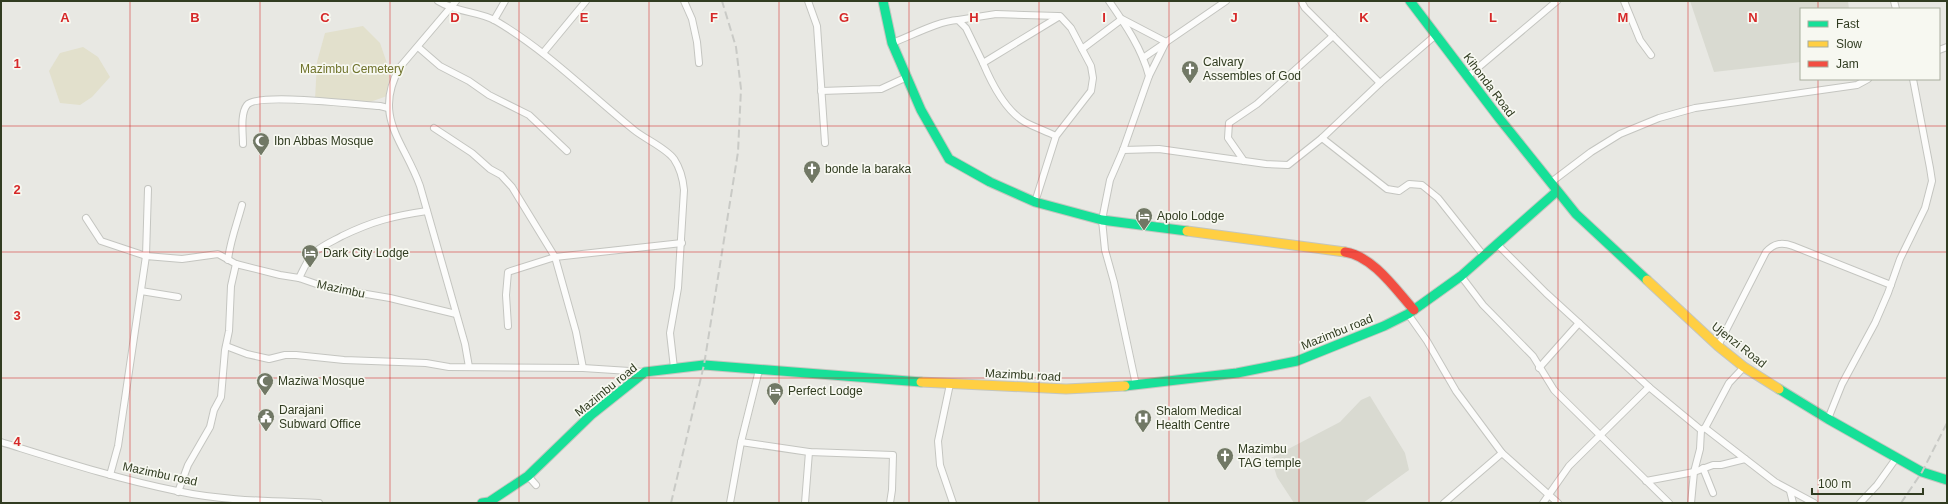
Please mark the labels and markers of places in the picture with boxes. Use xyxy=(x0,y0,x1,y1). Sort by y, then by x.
place label: Calvary Assembles of God xyxy=(1203,55,1301,83)
church icon: Calvary Assembles of God xyxy=(1180,59,1200,84)
mosque icon: Ibn Abbas Mosque xyxy=(251,131,271,156)
place label: Ibn Abbas Mosque xyxy=(274,134,374,148)
church icon: bonde la baraka xyxy=(802,159,822,184)
place label: bonde la baraka xyxy=(825,162,911,176)
hotel icon: Apolo Lodge xyxy=(1134,206,1154,231)
place label: Apolo Lodge xyxy=(1157,209,1225,223)
hotel icon: Dark City Lodge xyxy=(300,243,320,268)
place label: Dark City Lodge xyxy=(323,246,409,260)
mosque icon: Maziwa Mosque xyxy=(255,371,275,396)
place label: Maziwa Mosque xyxy=(278,374,365,388)
hotel icon: Perfect Lodge xyxy=(765,381,785,406)
place label: Perfect Lodge xyxy=(788,384,863,398)
place label: Darajani Subward Office xyxy=(279,403,361,431)
place label: Shalom Medical Health Centre xyxy=(1156,404,1241,432)
public building icon: Darajani Subward Office xyxy=(256,407,276,432)
hospital icon: Shalom Medical Health Centre xyxy=(1133,408,1153,433)
place label: Mazimbu TAG temple xyxy=(1238,442,1301,470)
church icon: Mazimbu TAG temple xyxy=(1215,446,1235,471)

